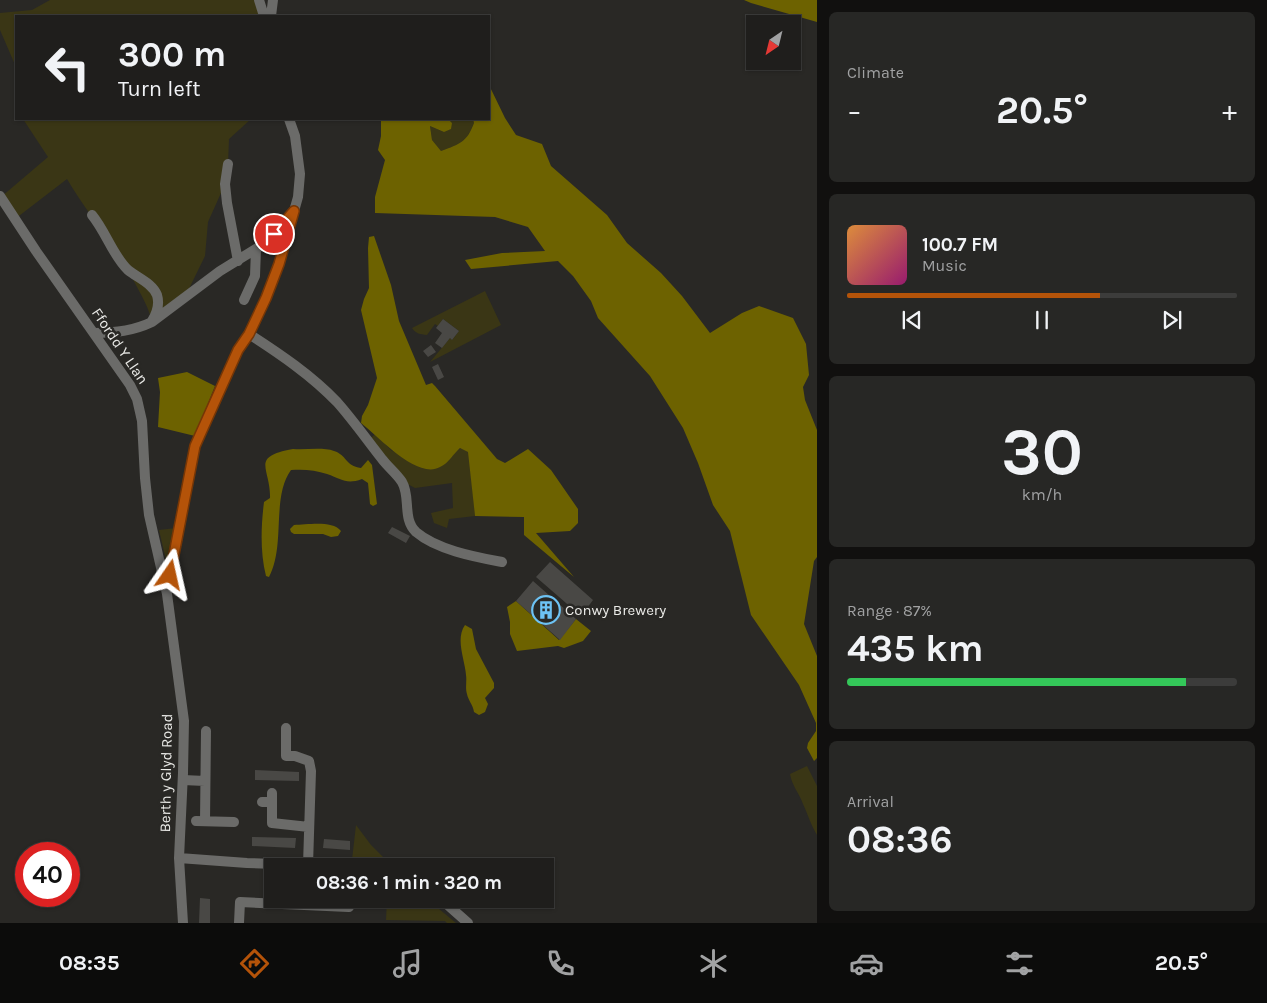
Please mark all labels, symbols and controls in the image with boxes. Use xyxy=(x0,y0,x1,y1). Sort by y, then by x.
north arrow xyxy=(746,15,801,70)
map controls xyxy=(746,15,801,70)
text: 300 m xyxy=(118,34,226,75)
icon: left xyxy=(35,35,100,100)
text: Climate xyxy=(847,63,904,82)
text: Turn left xyxy=(118,76,201,102)
text: 20.5° xyxy=(996,88,1088,133)
text: − xyxy=(847,94,862,127)
text: + xyxy=(1222,94,1237,127)
pin xyxy=(253,213,295,255)
icon: arrive xyxy=(260,220,288,248)
text: 100.7 FM xyxy=(922,234,998,256)
text: Music xyxy=(922,256,967,275)
street label: Ffordd Y Llan xyxy=(88,304,152,388)
icon: previous xyxy=(898,306,926,334)
icon: pause xyxy=(1028,306,1056,334)
icon: next xyxy=(1158,306,1186,334)
text: 30 xyxy=(1001,414,1083,490)
text: km/h xyxy=(1022,485,1062,504)
position arrow xyxy=(143,548,195,600)
building icon: Conwy Brewery xyxy=(531,595,561,625)
place label: Conwy Brewery xyxy=(565,601,666,619)
text: Range · 87% xyxy=(847,601,932,620)
text: 435 km xyxy=(847,626,984,671)
street label: Berth y Glyd Road xyxy=(156,713,176,833)
text: Arrival xyxy=(847,792,894,811)
text: 08:36 xyxy=(847,817,953,862)
speed limit sign: 40 xyxy=(15,842,80,907)
text: 08:36 · 1 min · 320 m xyxy=(316,872,502,894)
icon: directions xyxy=(237,946,272,981)
icon: music xyxy=(390,946,425,981)
icon: phone xyxy=(543,946,578,981)
icon: climate xyxy=(696,946,731,981)
icon: car xyxy=(849,946,884,981)
icon: filters xyxy=(1002,946,1037,981)
text: 08:35 xyxy=(59,950,120,976)
text: 20.5° xyxy=(1155,950,1208,976)

